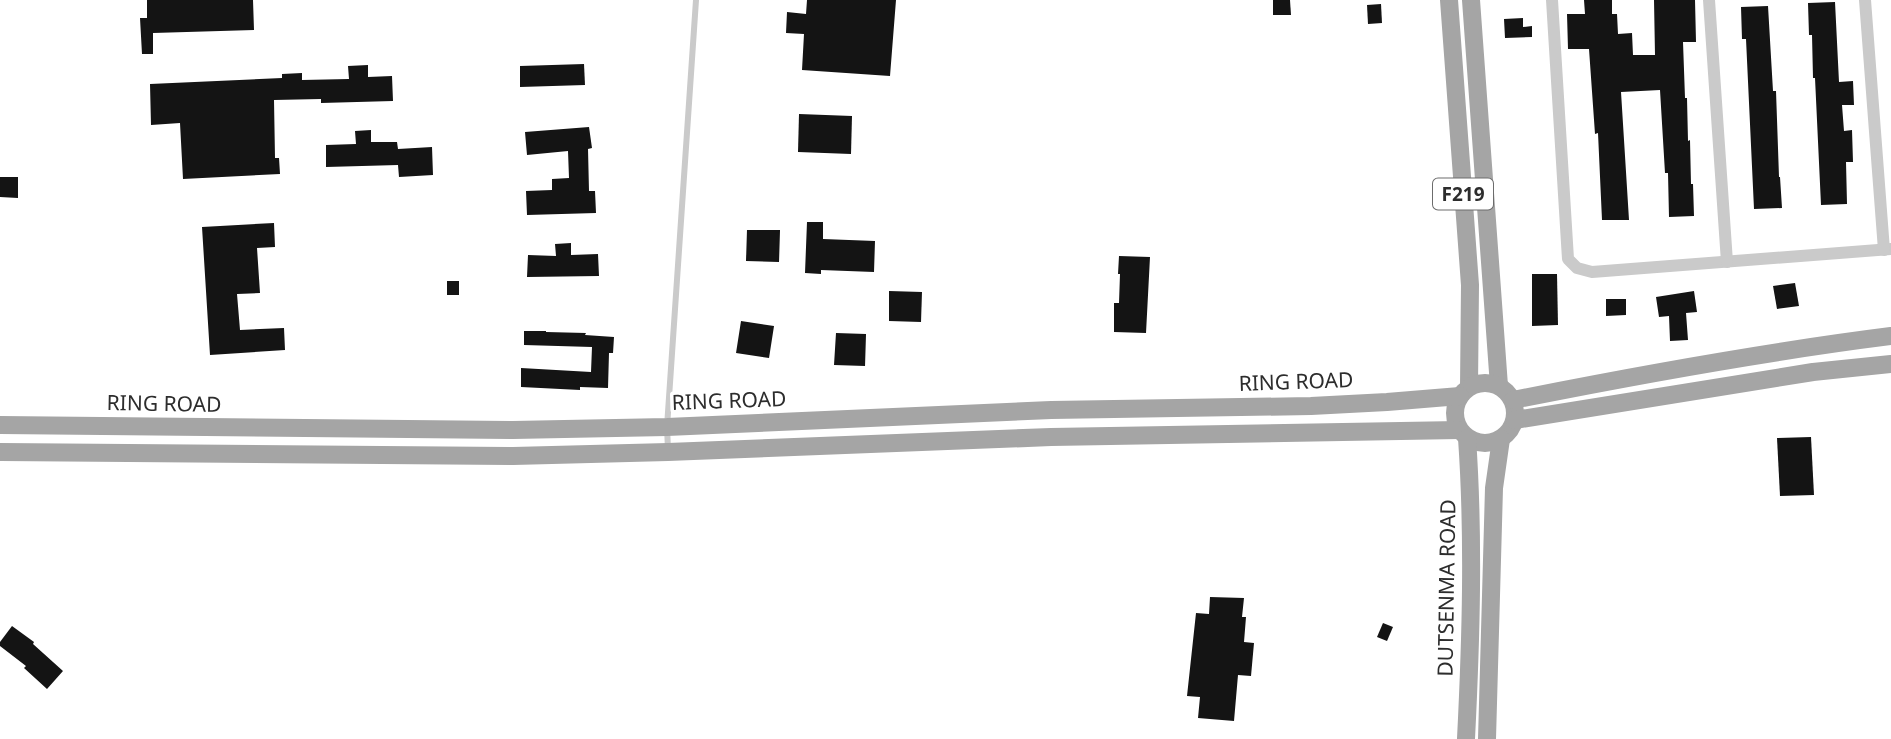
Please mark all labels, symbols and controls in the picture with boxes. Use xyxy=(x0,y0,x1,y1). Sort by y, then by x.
road number: F219 xyxy=(1433,178,1493,210)
street label: RING ROAD xyxy=(1238,365,1354,397)
street label: RING ROAD xyxy=(671,384,787,416)
street label: RING ROAD xyxy=(106,388,222,418)
street label: DUTSENMA ROAD xyxy=(1430,499,1462,677)

